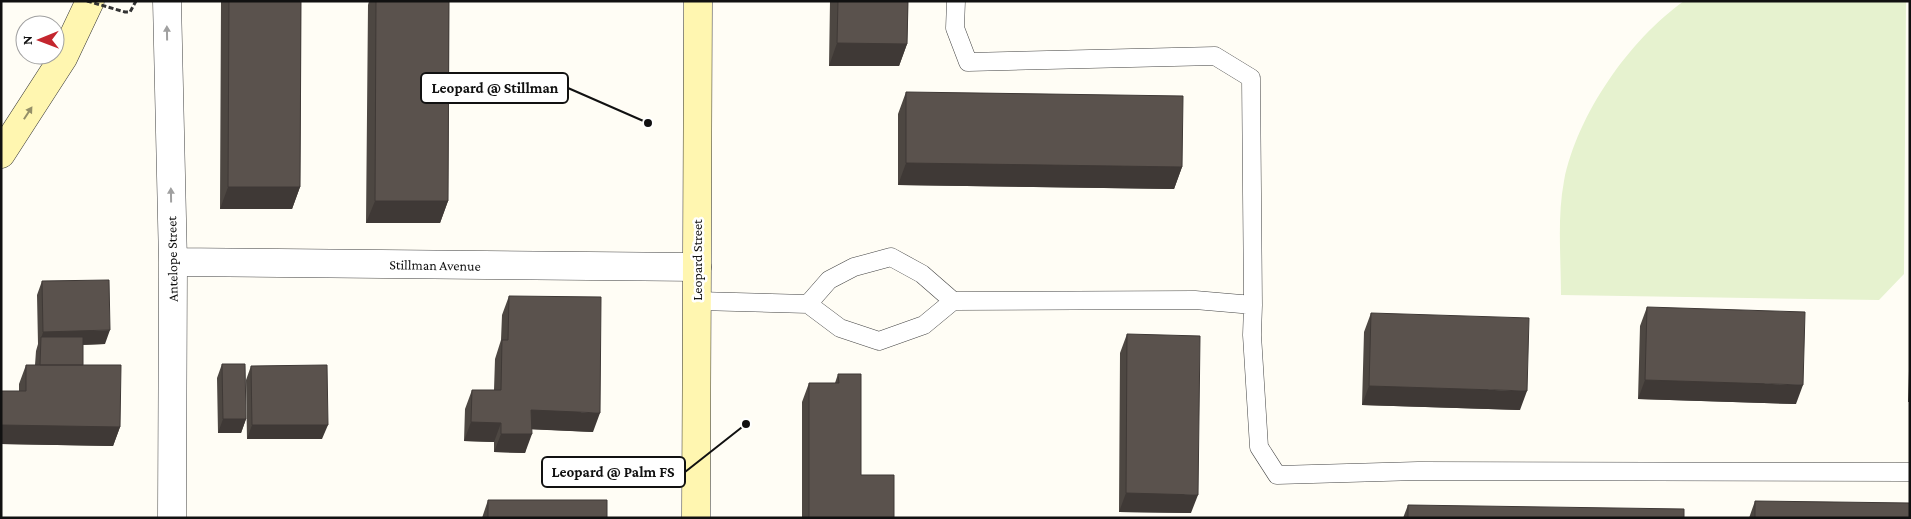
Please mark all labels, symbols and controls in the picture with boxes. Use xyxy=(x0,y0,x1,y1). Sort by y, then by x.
north arrow xyxy=(15,15,65,65)
one-way arrow xyxy=(163,25,171,41)
text: N xyxy=(19,35,35,45)
callout: Leopard @ Stillman xyxy=(421,73,568,103)
text: Leopard @ Stillman xyxy=(432,80,559,96)
one-way arrow xyxy=(23,106,32,119)
one-way arrow xyxy=(167,187,175,203)
street label: Antelope Street xyxy=(163,216,181,302)
street label: Leopard Street xyxy=(689,219,705,301)
street label: Stillman Avenue xyxy=(389,256,481,274)
callout: Leopard @ Palm FS xyxy=(542,457,685,487)
text: Leopard @ Palm FS xyxy=(551,464,675,480)

